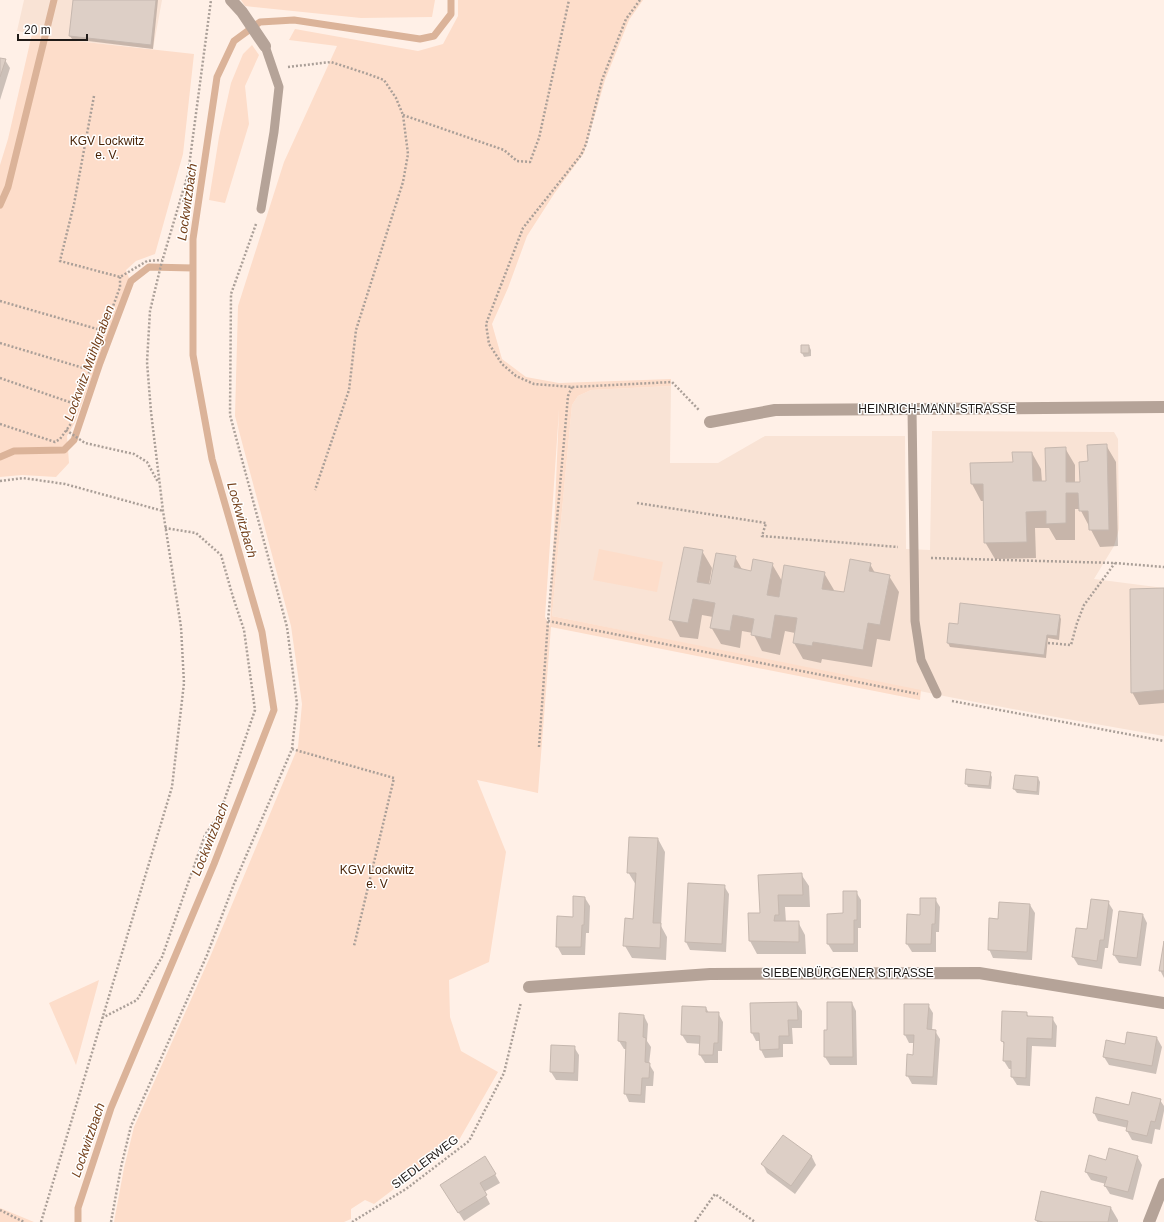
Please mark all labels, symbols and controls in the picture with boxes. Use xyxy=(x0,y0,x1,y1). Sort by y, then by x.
scale bar xyxy=(18,16,87,42)
text: 20 m xyxy=(24,23,51,37)
park label: KGV Lockwitz e. V. xyxy=(70,134,144,162)
water label: Lockwitzbach xyxy=(174,162,200,242)
water label: Lockwitz Mühlgraben xyxy=(61,303,117,423)
street label: HEINRICH-MANN-STRASSE xyxy=(858,402,1016,416)
water label: Lockwitzbach xyxy=(224,480,260,560)
water label: Lockwitzbach xyxy=(188,800,232,878)
park label: KGV Lockwitz e. V xyxy=(340,863,414,891)
street label: SIEBENBÜRGENER STRASSE xyxy=(762,966,934,980)
water label: Lockwitzbach xyxy=(68,1101,108,1179)
street label: SIEDLERWEG xyxy=(389,1132,461,1192)

